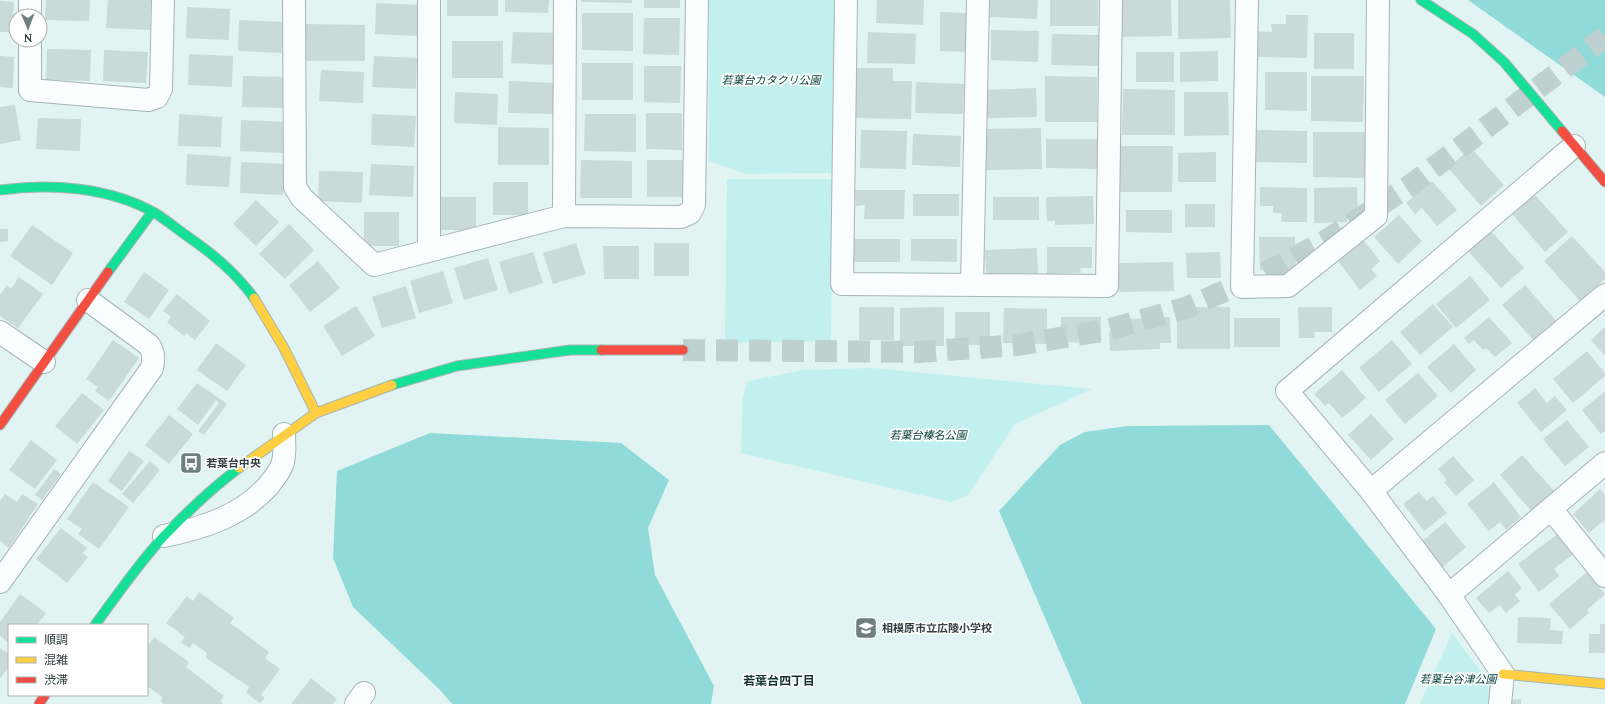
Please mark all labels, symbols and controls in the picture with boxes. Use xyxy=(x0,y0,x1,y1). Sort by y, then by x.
north arrow xyxy=(8,8,48,48)
text: N xyxy=(23,31,33,45)
park label: 若葉台カタクリ公園 xyxy=(722,73,822,87)
park label: 若葉台榛名公園 xyxy=(890,428,968,442)
bus stop icon: 若葉台中央 xyxy=(178,450,204,476)
place label: 若葉台中央 xyxy=(206,456,261,470)
school or university icon: 相模原市立広陵小学校 xyxy=(853,615,879,641)
place label: 相模原市立広陵小学校 xyxy=(882,621,992,635)
legend xyxy=(8,624,148,696)
text: 順調 xyxy=(44,632,68,647)
text: 混雑 xyxy=(44,652,68,667)
text: 渋滞 xyxy=(44,672,68,687)
park label: 若葉台谷津公園 xyxy=(1420,672,1498,686)
district label: 若葉台四丁目 xyxy=(743,673,815,688)

